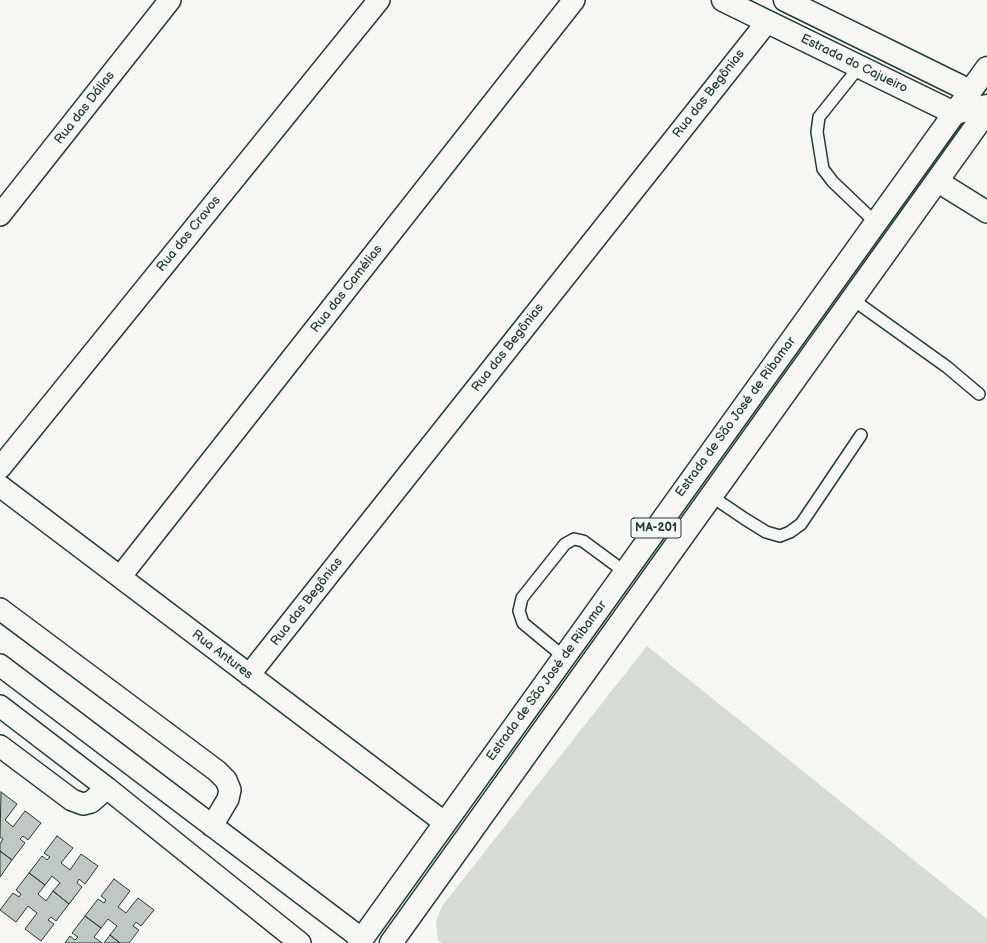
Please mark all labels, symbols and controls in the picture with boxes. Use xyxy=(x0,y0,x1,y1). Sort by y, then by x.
street label: Estrada do Cajueiro xyxy=(798,31,910,97)
street label: Rua das Begônias xyxy=(670,47,748,141)
street label: Rua das Dálias xyxy=(52,68,118,148)
street label: Rua dos Cravos xyxy=(154,193,224,275)
street label: Rua das Camélias xyxy=(308,242,386,336)
street label: Rua das Begônias xyxy=(469,301,547,395)
street label: Estrada de São José de Ribamar xyxy=(673,334,799,500)
road number: MA-201 xyxy=(631,518,681,538)
street label: Rua das Begônias xyxy=(268,555,346,649)
street label: Estrada de São José de Ribamar xyxy=(484,598,610,764)
street label: Rua Antures xyxy=(188,627,256,683)

